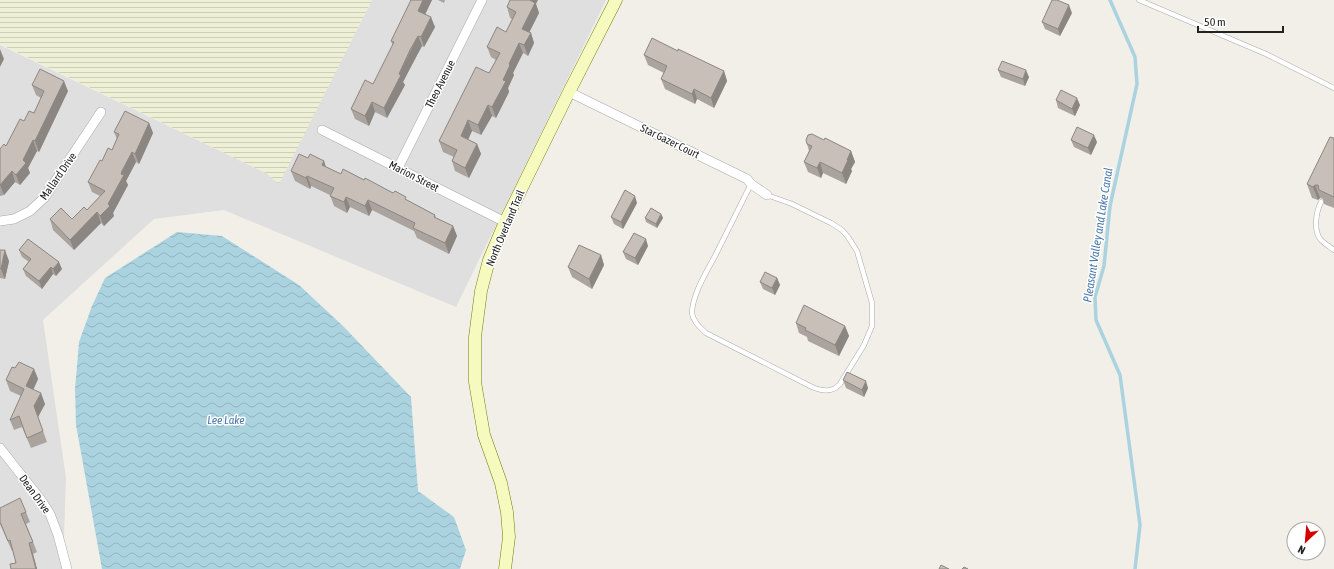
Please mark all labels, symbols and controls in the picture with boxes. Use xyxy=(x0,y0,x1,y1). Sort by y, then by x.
scale bar xyxy=(1198,8,1283,34)
text: 50 m xyxy=(1204,15,1226,29)
street label: Theo Avenue xyxy=(423,58,457,110)
street label: Star Gazer Court xyxy=(639,122,701,160)
street label: Mallard Drive xyxy=(37,150,79,202)
street label: Marion Street xyxy=(387,158,441,194)
water label: Pleasant Valley and Lake Canal xyxy=(1080,167,1116,303)
street label: North Overland Trail xyxy=(484,188,527,268)
water label: Lee Lake xyxy=(207,413,245,427)
street label: Dean Drive xyxy=(17,472,53,516)
north arrow xyxy=(1286,521,1326,561)
text: N xyxy=(1296,543,1307,557)

